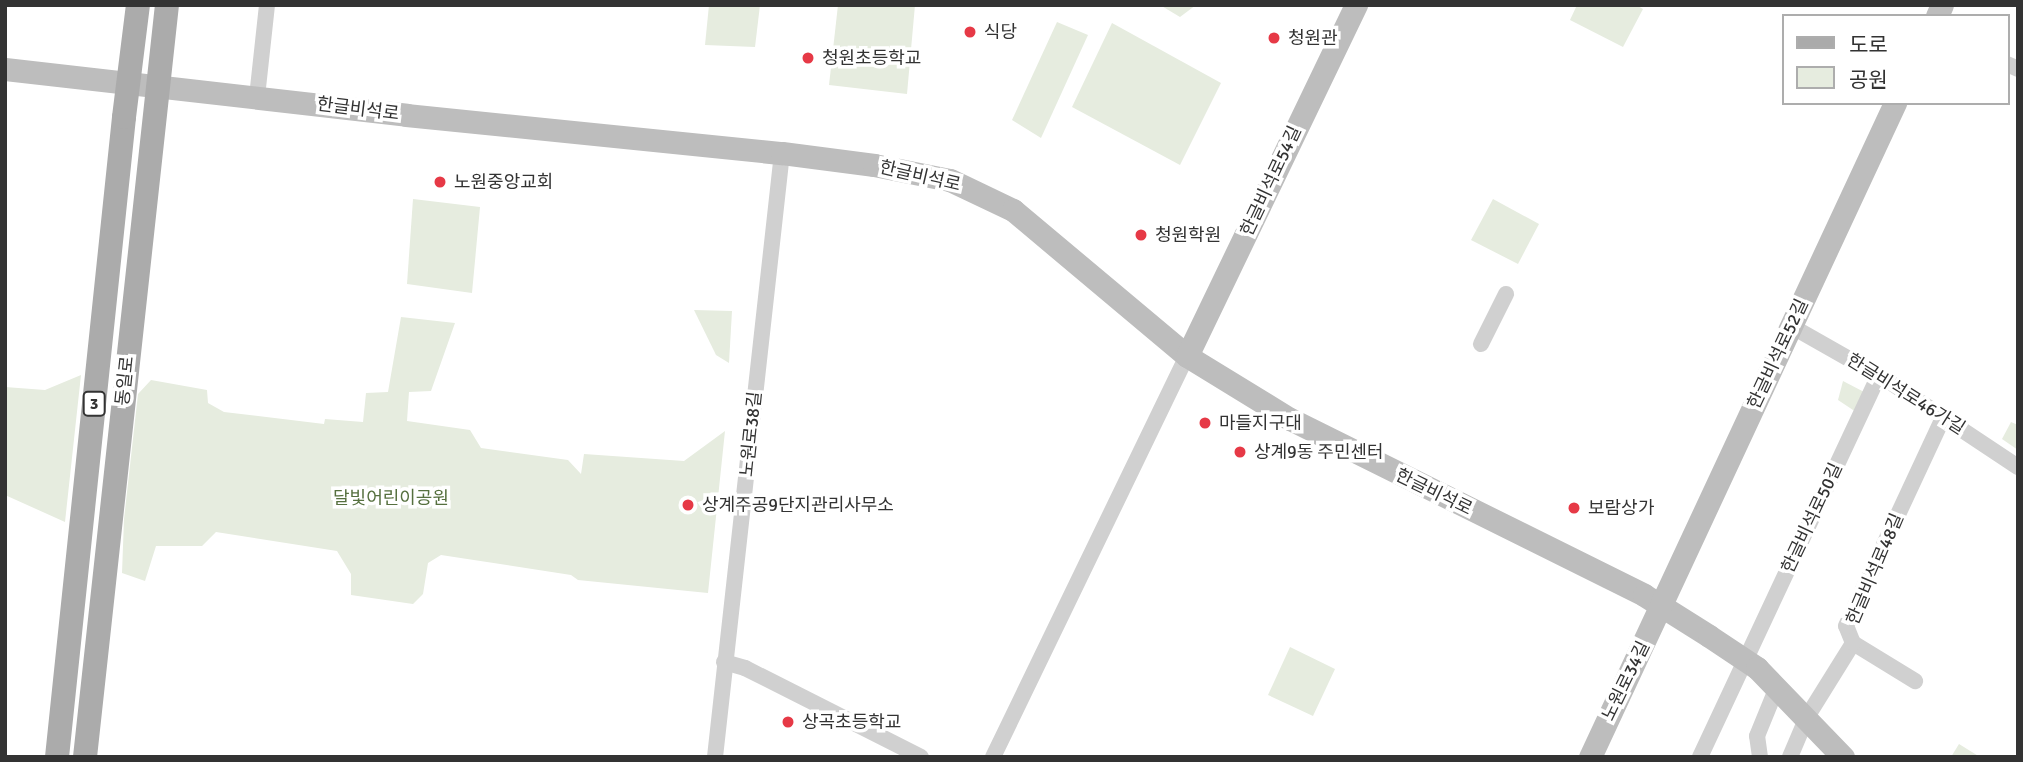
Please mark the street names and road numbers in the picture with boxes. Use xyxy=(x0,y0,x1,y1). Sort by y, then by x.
street label: 한글비석로 xyxy=(316,93,400,125)
street label: 한글비석로54길 xyxy=(1236,123,1306,239)
street label: 한글비석로 xyxy=(877,156,963,196)
street label: 한글비석로52길 xyxy=(1743,296,1813,412)
street label: 한글비석로46가길 xyxy=(1843,349,1969,439)
street label: 동일로 xyxy=(112,355,138,407)
street label: 노원로38길 xyxy=(736,390,766,478)
road number: 3 xyxy=(82,392,106,416)
street label: 한글비석로50길 xyxy=(1777,460,1847,576)
street label: 한글비석로 xyxy=(1392,464,1476,520)
street label: 한글비석로48길 xyxy=(1842,510,1908,628)
street label: 노원로34길 xyxy=(1598,638,1654,724)

